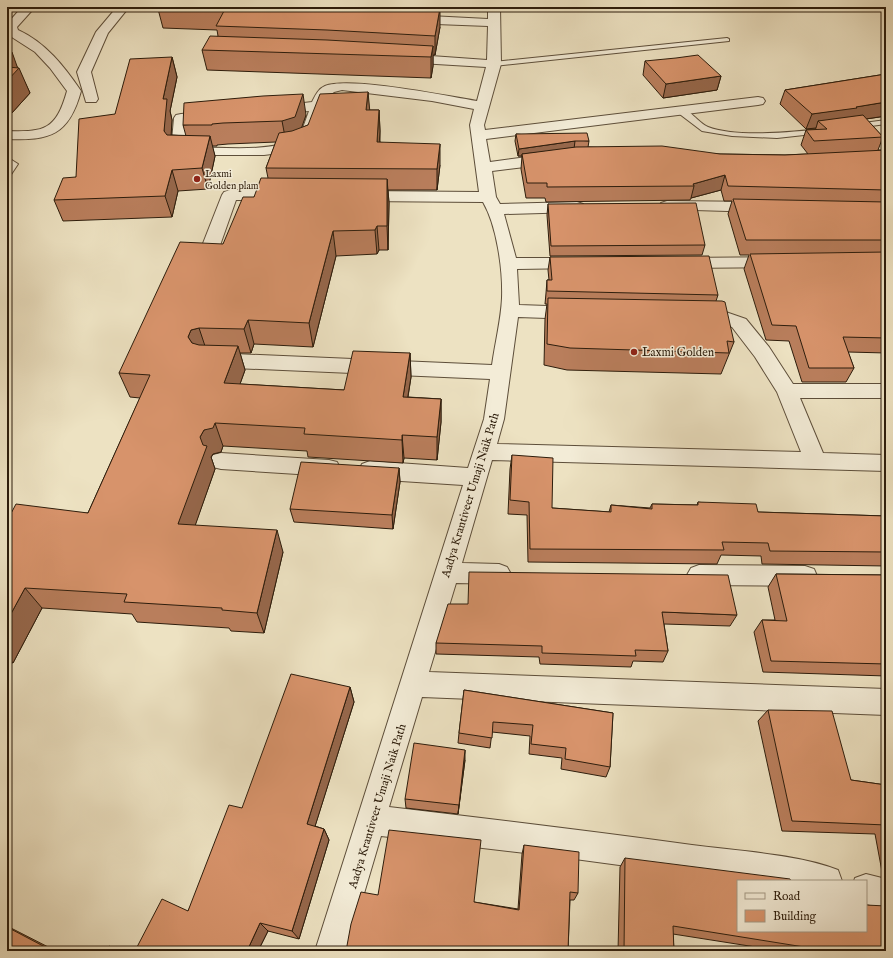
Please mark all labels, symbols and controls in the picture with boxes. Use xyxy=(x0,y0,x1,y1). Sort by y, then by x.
place label: Laxmi Golden plam xyxy=(205,168,259,193)
marker: Laxmi Golden plam xyxy=(192,174,202,184)
place label: Laxmi Golden xyxy=(642,345,715,360)
marker: Laxmi Golden xyxy=(629,347,639,357)
street label: Aadya Krantiveer Umaji Naik Path xyxy=(438,410,503,580)
street label: Aadya Krantiveer Umaji Naik Path xyxy=(345,721,410,891)
legend xyxy=(737,880,867,932)
text: Road xyxy=(773,889,801,904)
text: Building xyxy=(773,909,817,924)

